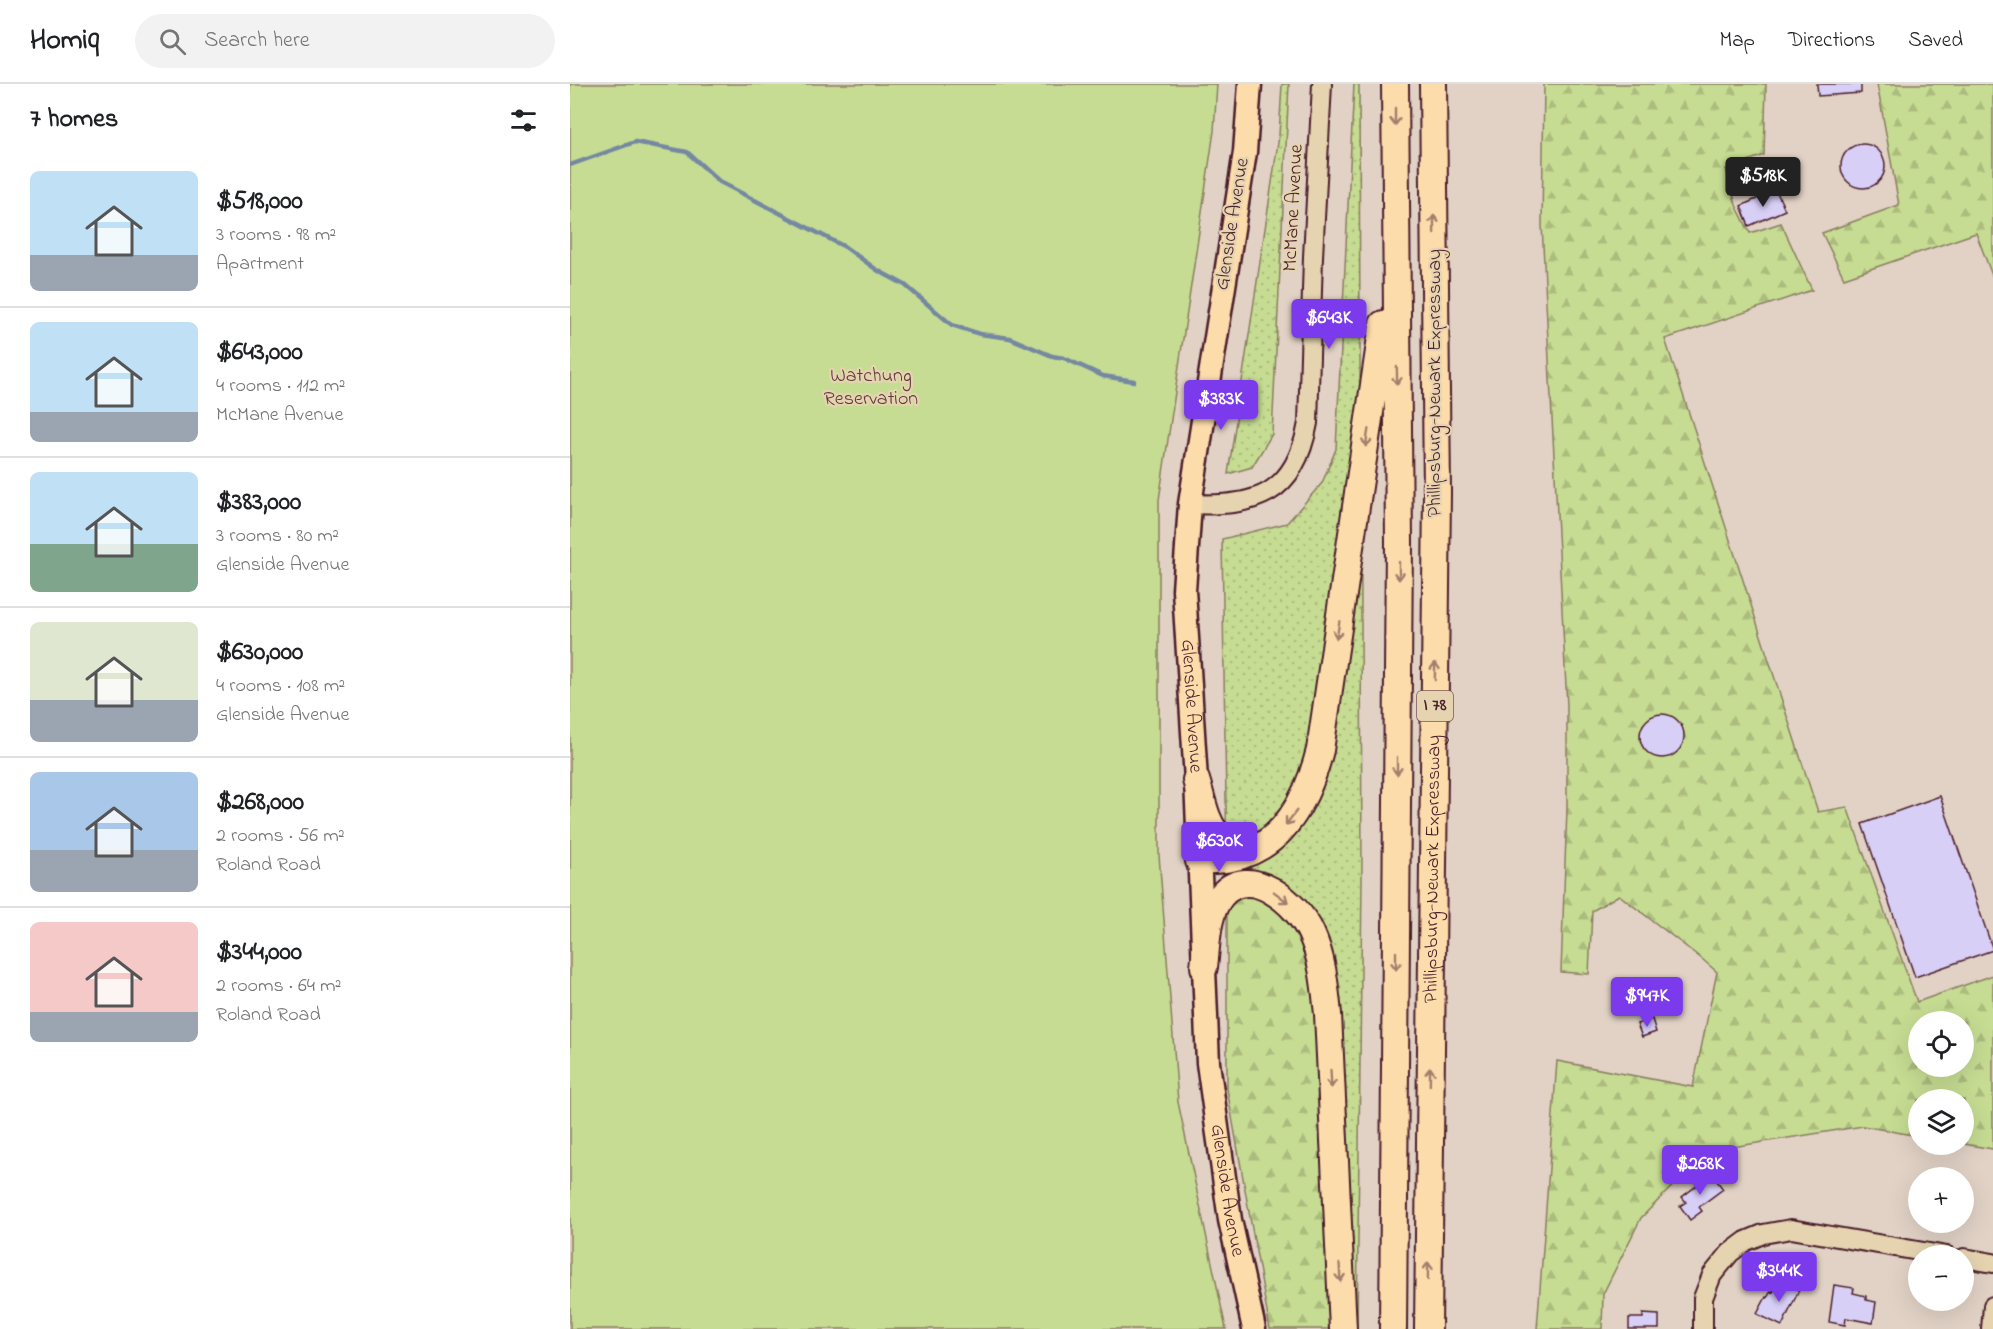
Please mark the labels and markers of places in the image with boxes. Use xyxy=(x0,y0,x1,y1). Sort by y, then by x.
pin: $518K xyxy=(1721,157,1805,208)
pin: $643K xyxy=(1287,299,1371,350)
pin: $383K xyxy=(1179,380,1263,431)
pin: $630K xyxy=(1177,822,1261,873)
pin: $947K xyxy=(1605,977,1689,1028)
pin: $268K xyxy=(1658,1145,1742,1196)
pin: $344K xyxy=(1737,1252,1821,1303)

